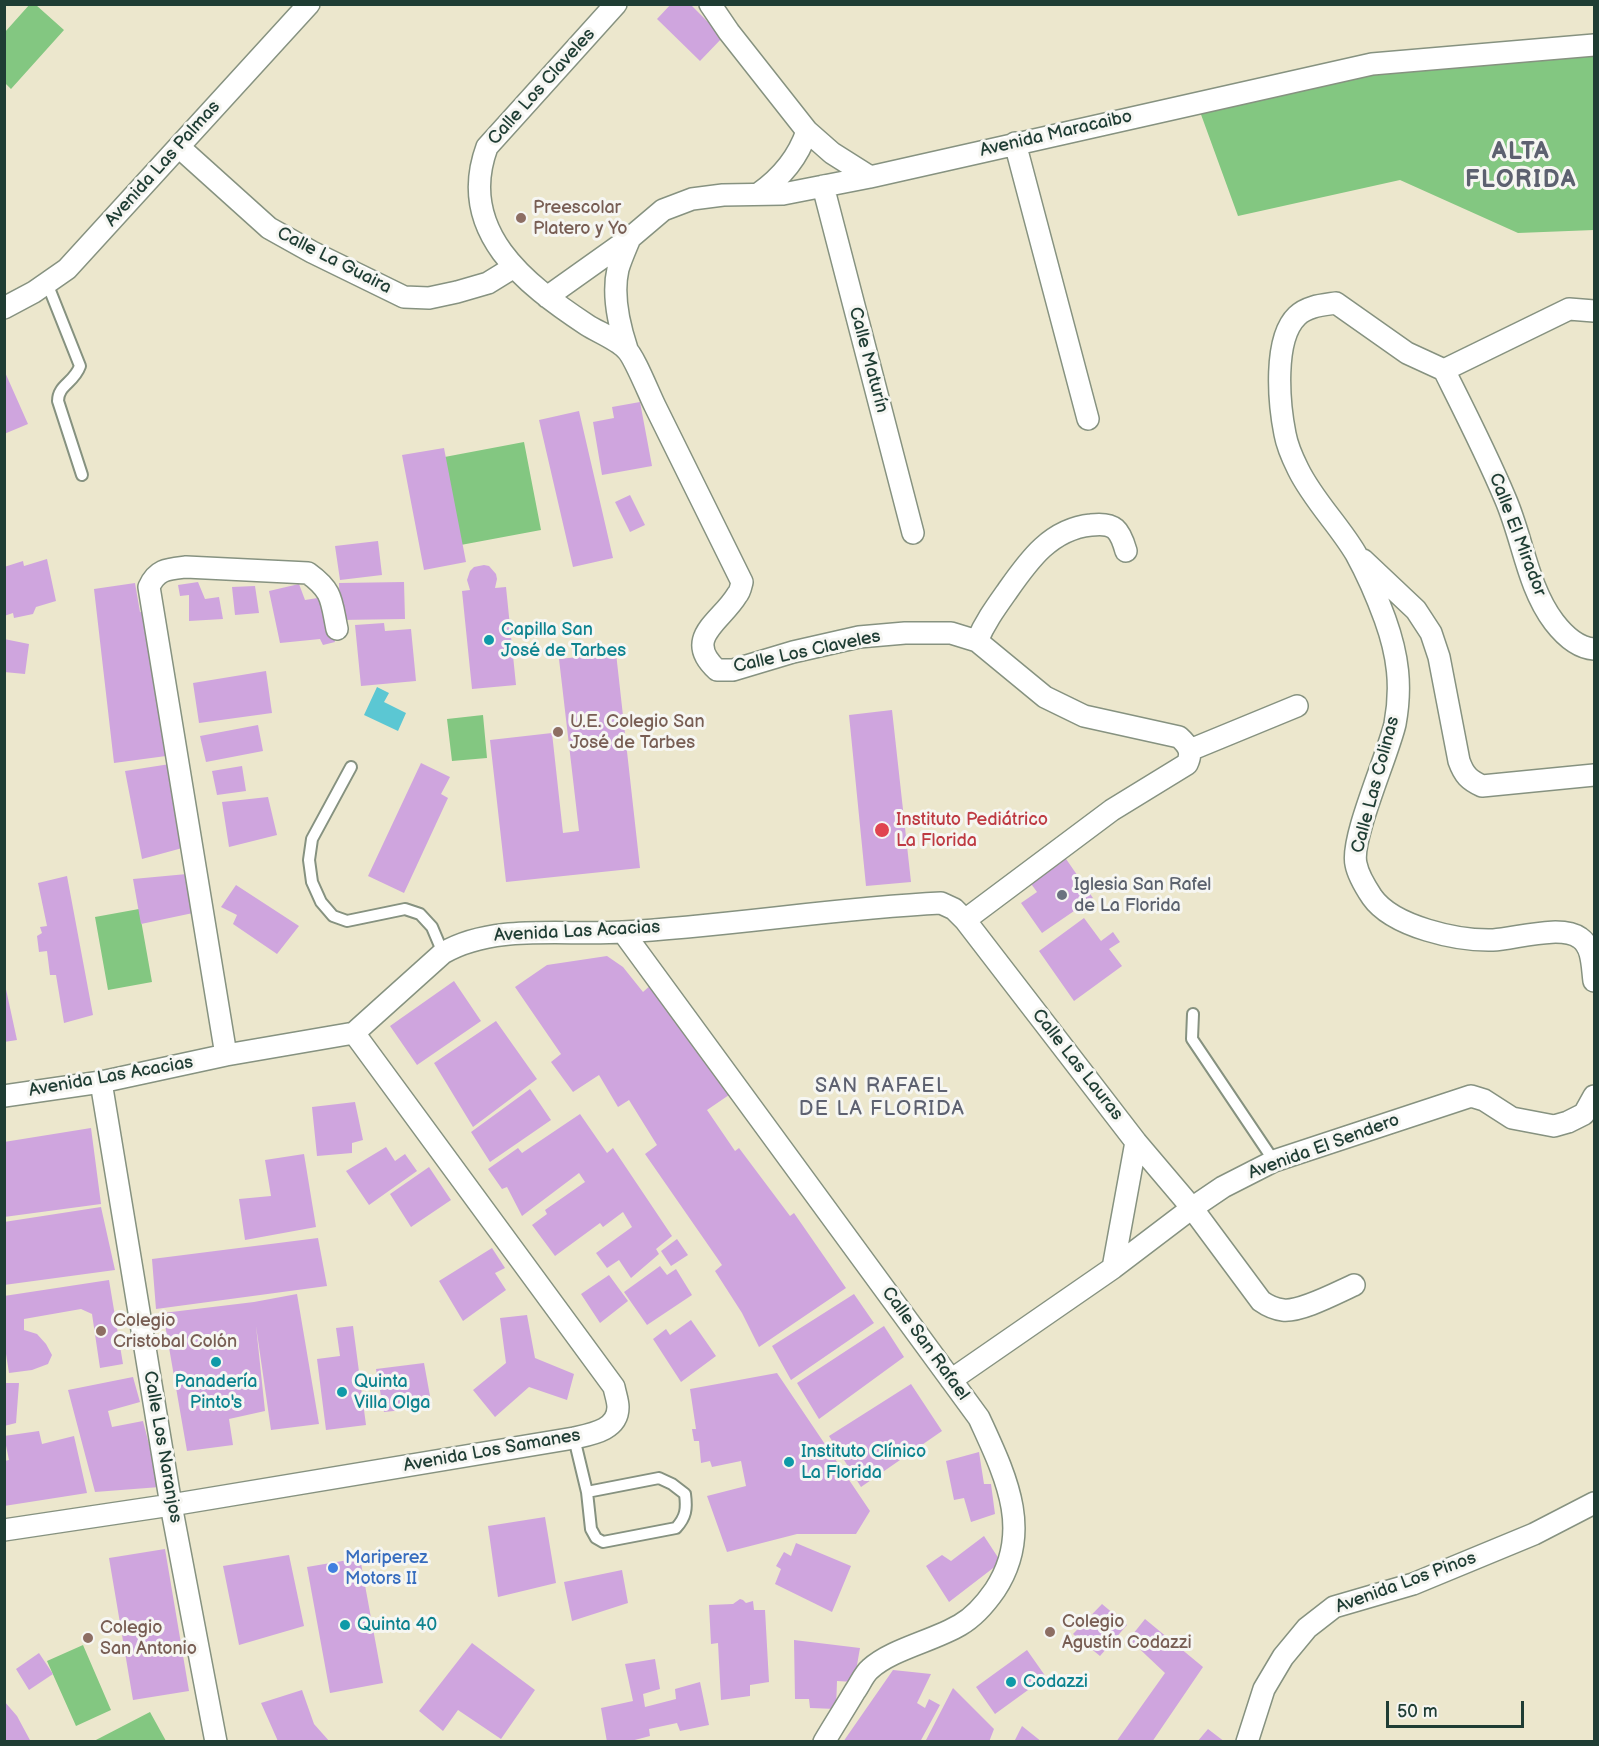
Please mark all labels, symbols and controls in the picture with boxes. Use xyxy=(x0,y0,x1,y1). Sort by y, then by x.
street label: Calle Los Claveles xyxy=(484,24,600,150)
street label: Avenida Las Palmas xyxy=(101,97,225,231)
street label: Avenida Maracaibo xyxy=(978,106,1134,162)
district label: ALTA FLORIDA xyxy=(1465,139,1577,195)
place label: Preescolar Platero y Yo xyxy=(533,197,627,240)
marker: Preescolar Platero y Yo xyxy=(514,211,528,225)
street label: Calle La Guaira xyxy=(273,223,395,299)
street label: Calle Maturín xyxy=(844,305,892,415)
street label: Calle El Mirador xyxy=(1484,470,1550,600)
place label: Capilla San José de Tarbes xyxy=(501,619,626,662)
street label: Calle Los Claveles xyxy=(732,626,882,678)
marker: Capilla San José de Tarbes xyxy=(482,633,496,647)
place label: U.E. Colegio San José de Tarbes xyxy=(570,711,705,754)
street label: Calle Las Colinas xyxy=(1347,714,1405,856)
marker: U.E. Colegio San José de Tarbes xyxy=(551,725,565,739)
place label: Instituto Pediátrico La Florida xyxy=(896,809,1048,852)
marker: Instituto Pediátrico La Florida xyxy=(873,821,891,839)
place label: Iglesia San Rafel de La Florida xyxy=(1074,874,1211,916)
marker: Iglesia San Rafel de La Florida xyxy=(1055,888,1069,902)
street label: Avenida Las Acacias xyxy=(493,917,661,947)
street label: Calle Las Lauras xyxy=(1027,1005,1127,1125)
street label: Avenida Las Acacias xyxy=(27,1052,195,1102)
district label: SAN RAFAEL DE LA FLORIDA xyxy=(799,1075,965,1122)
street label: Avenida El Sendero xyxy=(1246,1110,1402,1184)
street label: Calle San Rafael xyxy=(877,1283,973,1405)
place label: Colegio Cristobal Colón xyxy=(113,1310,237,1352)
marker: Colegio Cristobal Colón xyxy=(94,1324,108,1338)
marker: Panadería Pinto's xyxy=(209,1355,223,1369)
street label: Calle Los Naranjos xyxy=(138,1369,186,1525)
place label: Panadería Pinto's xyxy=(174,1371,258,1414)
place label: Quinta Villa Olga xyxy=(354,1371,430,1414)
marker: Quinta Villa Olga xyxy=(335,1385,349,1399)
street label: Avenida Los Samanes xyxy=(402,1425,582,1477)
place label: Instituto Clínico La Florida xyxy=(801,1441,926,1484)
marker: Instituto Clínico La Florida xyxy=(782,1455,796,1469)
place label: Mariperez Motors II xyxy=(345,1547,428,1590)
street label: Avenida Los Pinos xyxy=(1333,1548,1479,1618)
marker: Mariperez Motors II xyxy=(326,1561,340,1575)
place label: Colegio Agustín Codazzi xyxy=(1062,1611,1192,1654)
place label: Quinta 40 xyxy=(357,1614,437,1636)
place label: Colegio San Antonio xyxy=(100,1617,197,1660)
marker: Quinta 40 xyxy=(338,1618,352,1632)
marker: Colegio Agustín Codazzi xyxy=(1043,1625,1057,1639)
marker: Colegio San Antonio xyxy=(81,1631,95,1645)
place label: Codazzi xyxy=(1023,1671,1088,1693)
marker: Codazzi xyxy=(1004,1675,1018,1689)
scale bar xyxy=(1389,1689,1527,1727)
text: 50 m xyxy=(1397,1701,1438,1722)

